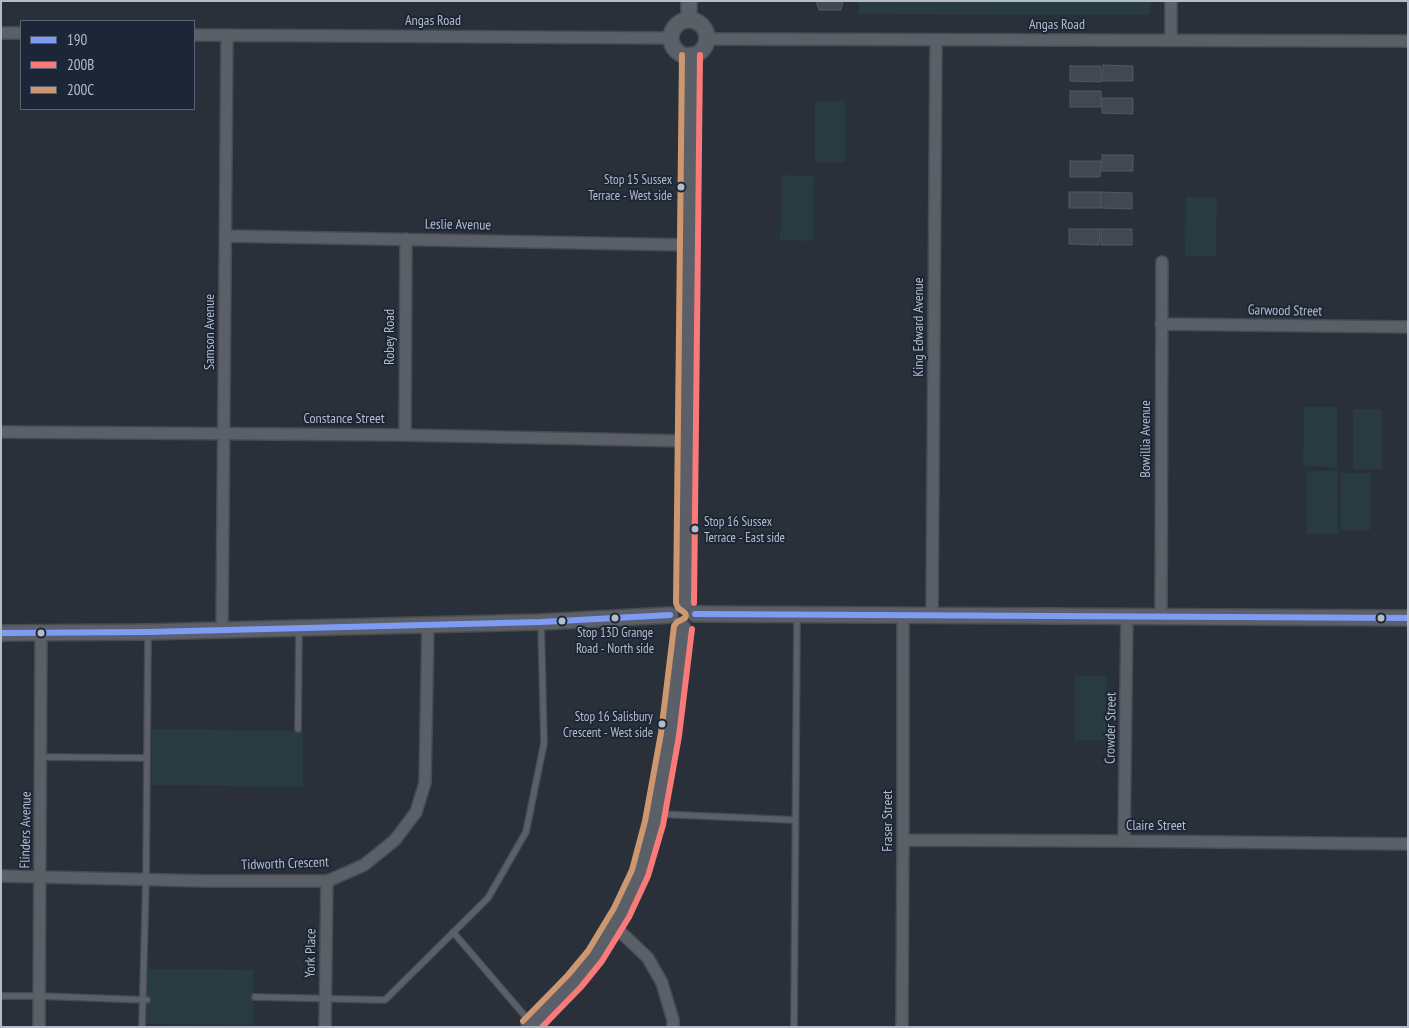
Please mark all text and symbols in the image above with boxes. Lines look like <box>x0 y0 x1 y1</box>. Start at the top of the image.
street label: Angas Road <box>405 13 461 29</box>
street label: Angas Road <box>1029 17 1085 33</box>
legend <box>20 20 195 110</box>
text: 190 <box>67 30 87 49</box>
text: 200B <box>67 55 94 74</box>
text: 200C <box>67 80 94 99</box>
place label: Stop 15 Sussex Terrace - West side <box>588 172 672 203</box>
marker: Stop 15 Sussex Terrace - West side <box>676 182 686 192</box>
street label: Leslie Avenue <box>425 216 491 234</box>
street label: King Edward Avenue <box>911 277 927 377</box>
street label: Samson Avenue <box>202 294 218 370</box>
street label: Garwood Street <box>1248 302 1322 320</box>
street label: Robey Road <box>382 309 398 365</box>
street label: Bowillia Avenue <box>1138 400 1154 478</box>
street label: Constance Street <box>303 411 385 427</box>
place label: Stop 16 Sussex Terrace - East side <box>704 514 785 545</box>
marker: Stop 16 Sussex Terrace - East side <box>690 524 700 534</box>
marker: Stop 13D Grange Road - North side <box>610 613 620 623</box>
unlabelled marker <box>1376 613 1386 623</box>
unlabelled marker <box>557 616 567 626</box>
place label: Stop 13D Grange Road - North side <box>576 625 654 656</box>
unlabelled marker <box>36 628 46 638</box>
street label: Crowder Street <box>1102 692 1120 764</box>
place label: Stop 16 Salisbury Crescent - West side <box>563 709 653 740</box>
marker: Stop 16 Salisbury Crescent - West side <box>657 719 667 729</box>
street label: Fraser Street <box>880 790 896 852</box>
street label: Flinders Avenue <box>17 791 35 869</box>
street label: Claire Street <box>1126 818 1186 834</box>
street label: Tidworth Crescent <box>241 854 329 874</box>
street label: York Place <box>302 928 320 978</box>

